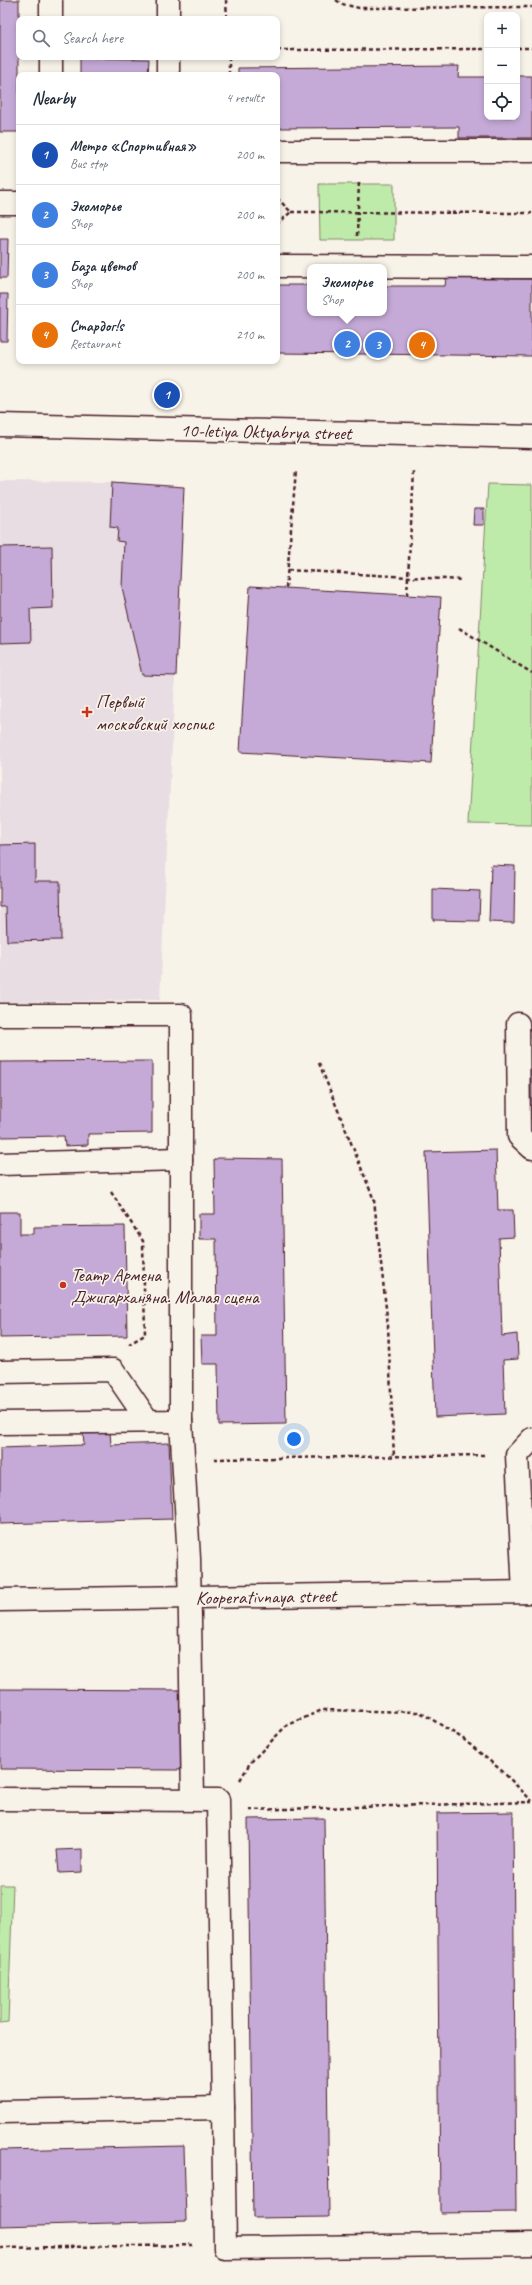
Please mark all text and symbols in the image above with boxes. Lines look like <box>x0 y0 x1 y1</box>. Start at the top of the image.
map controls <box>484 12 520 120</box>
button: + <box>484 12 520 48</box>
search box <box>16 16 280 60</box>
icon: search <box>30 27 52 49</box>
text: Search here <box>62 29 123 48</box>
button: − <box>484 48 520 84</box>
button: locate <box>484 84 520 120</box>
text: Nearby <box>32 88 75 109</box>
text: 4 results <box>226 90 264 106</box>
text: Метро «Спортивная» <box>70 137 196 156</box>
text: 1 <box>42 147 48 163</box>
text: 200 m <box>236 147 264 163</box>
text: Bus stop <box>70 156 107 172</box>
text: Экоморье <box>70 197 121 216</box>
text: 2 <box>42 207 48 223</box>
text: 200 m <box>236 207 264 223</box>
text: Shop <box>70 216 92 232</box>
text: База цветов <box>70 257 136 276</box>
popup <box>307 264 387 316</box>
text: 3 <box>42 267 48 283</box>
text: 200 m <box>236 267 264 283</box>
text: Экоморье <box>321 273 373 292</box>
text: Shop <box>70 276 92 292</box>
text: Shop <box>321 292 343 308</box>
text: Стардог!s <box>70 317 123 336</box>
text: 4 <box>42 327 48 343</box>
text: 210 m <box>236 327 264 343</box>
pin: 2 <box>334 329 360 359</box>
pin: 3 <box>365 330 391 360</box>
pin: 4 <box>409 330 435 360</box>
text: Restaurant <box>70 336 120 352</box>
pin: 1 <box>154 380 180 410</box>
street label: 10-letiya Oktyabrya street <box>180 419 353 446</box>
place label: Первый московский хоспис <box>96 690 215 736</box>
marker: Первый московский хоспис <box>81 706 93 718</box>
place label: Театр Армена Джигарханяна. Малая сцена <box>71 1263 260 1309</box>
marker: Театр Армена Джигарханяна. Малая сцена <box>58 1280 68 1290</box>
your location <box>284 1429 304 1449</box>
street label: Kooperativnaya street <box>196 1584 338 1610</box>

